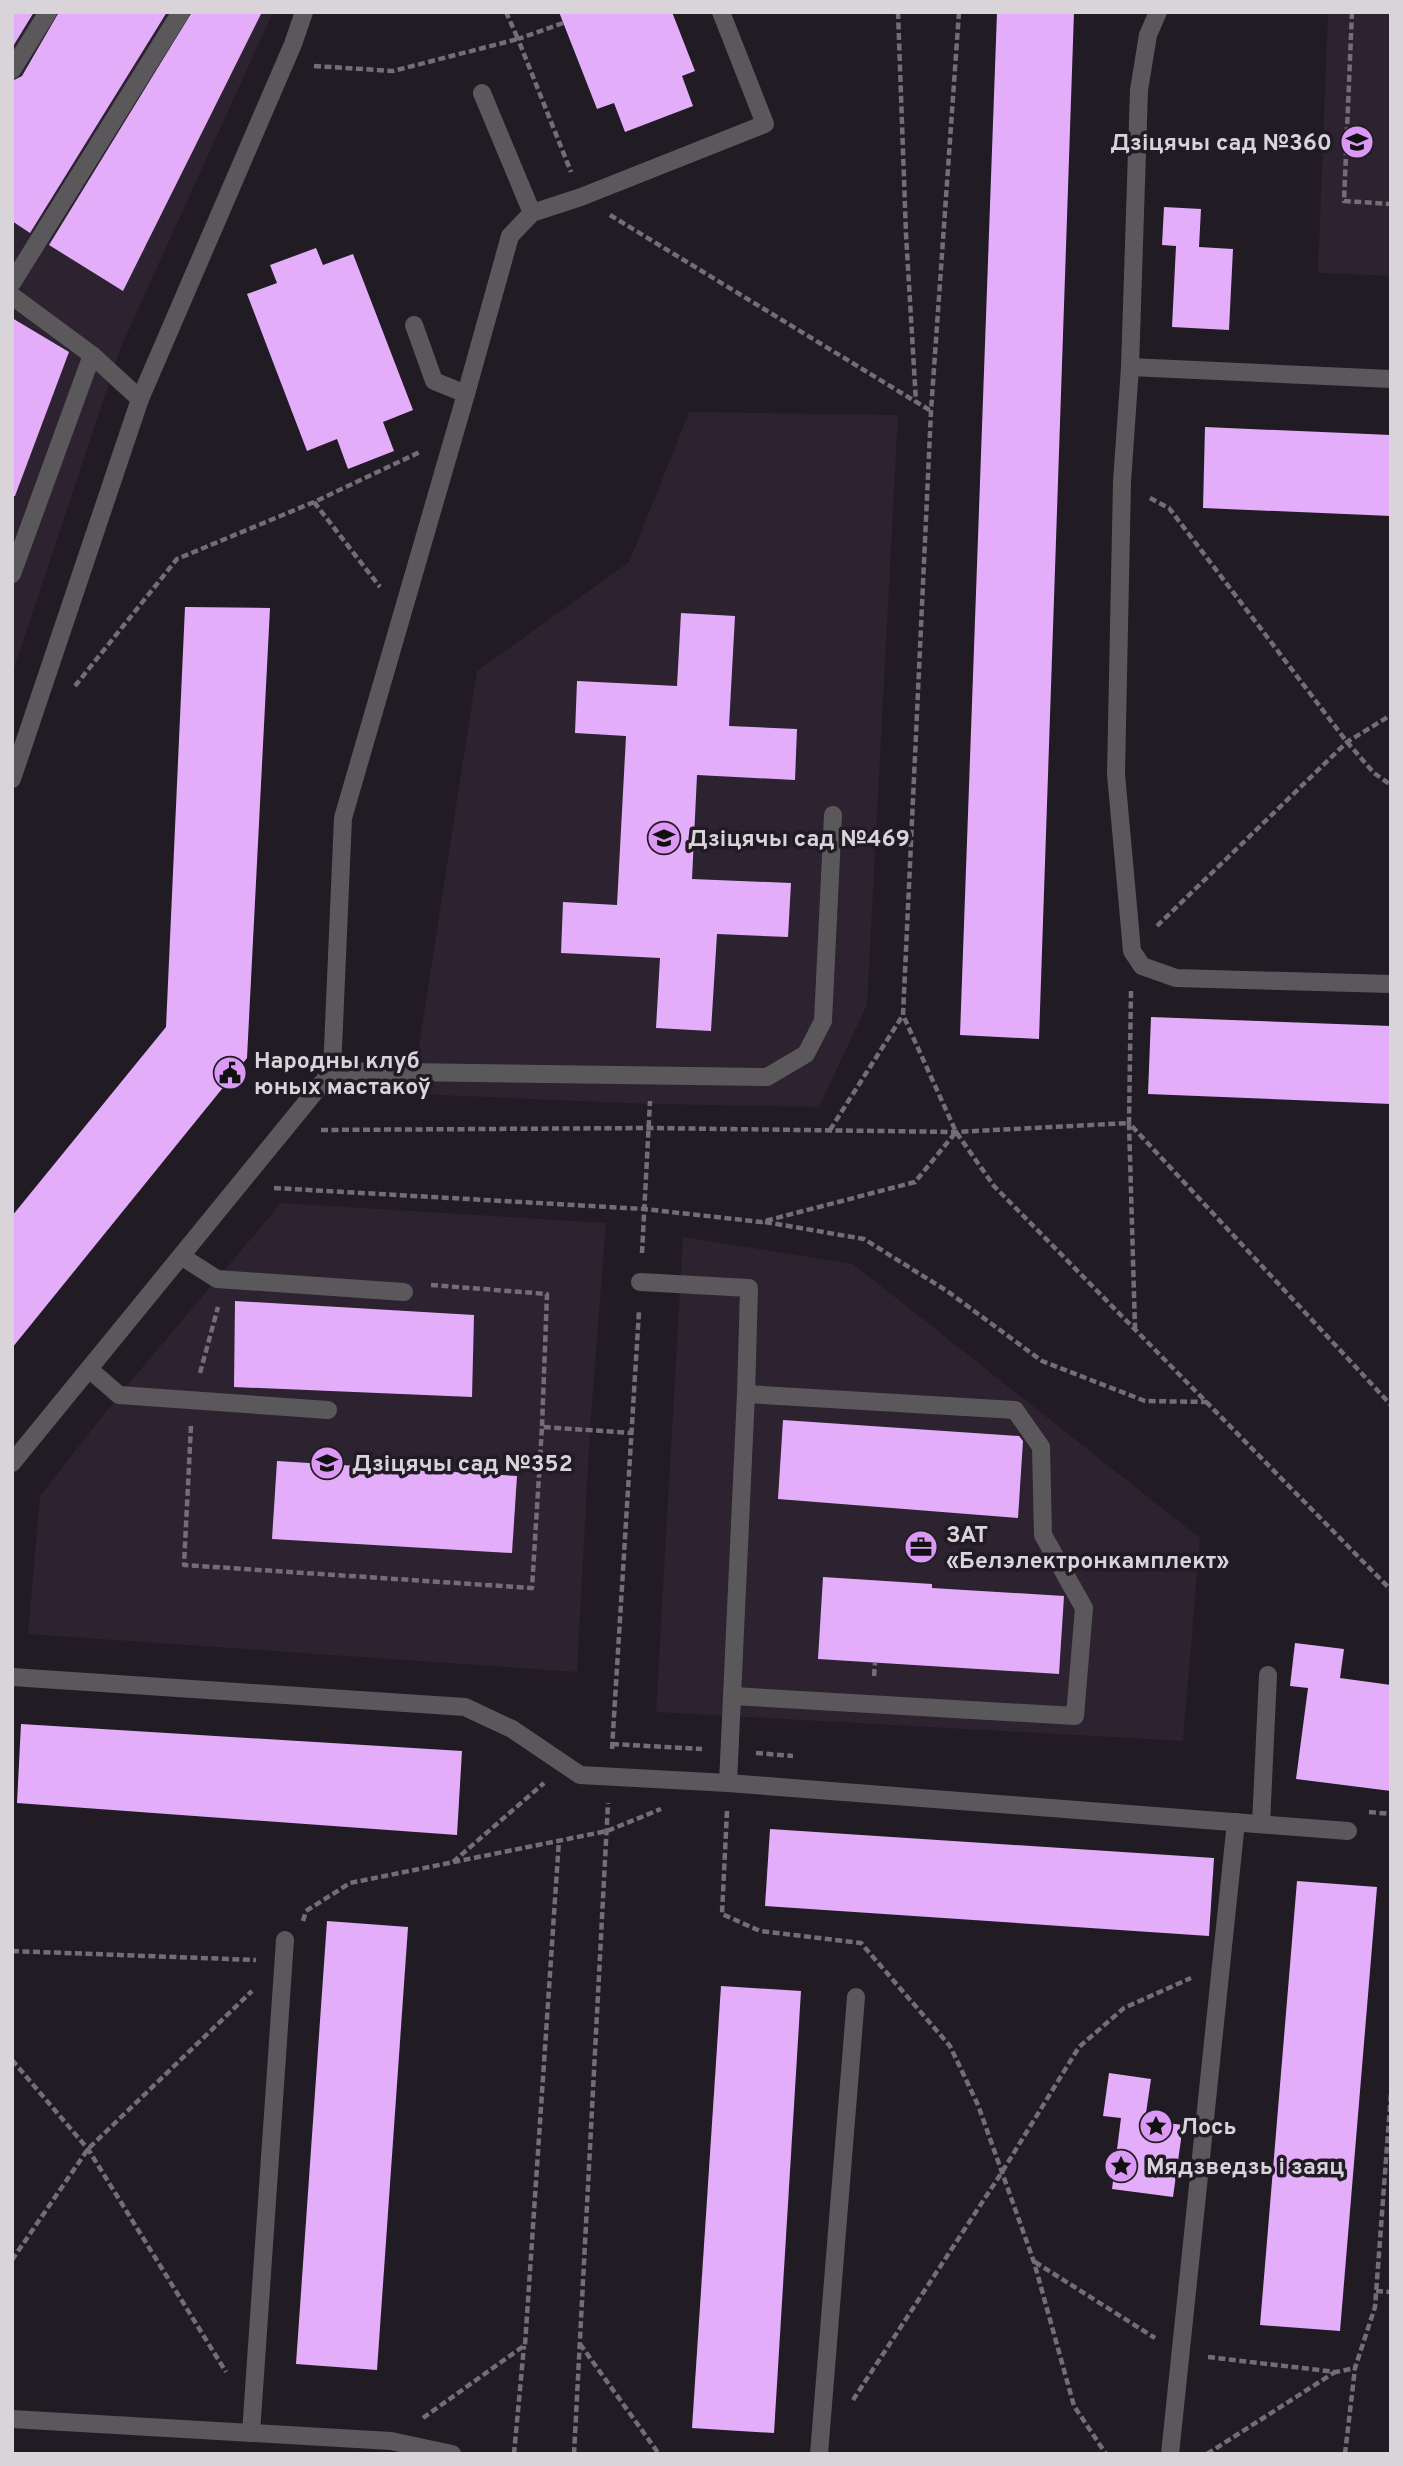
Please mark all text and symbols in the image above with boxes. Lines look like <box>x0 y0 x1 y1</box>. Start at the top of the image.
school or university icon: Дзіцячы сад №360 <box>1338 123 1376 161</box>
place label: Дзіцячы сад №360 <box>1110 130 1332 159</box>
school or university icon: Дзіцячы сад №469 <box>645 819 683 857</box>
place label: Дзіцячы сад №469 <box>688 826 910 855</box>
place label: Народны клуб юных мастакоў <box>254 1048 431 1103</box>
public building icon: Народны клуб юных мастакоў <box>211 1054 249 1092</box>
school or university icon: Дзіцячы сад №352 <box>308 1444 346 1482</box>
place label: Дзіцячы сад №352 <box>352 1451 573 1480</box>
place label: ЗАТ «Белэлектронкамплект» <box>946 1522 1229 1577</box>
office icon: ЗАТ «Белэлектронкамплект» <box>902 1528 940 1566</box>
place icon: Лось <box>1137 2107 1175 2145</box>
place label: Лось <box>1180 2114 1237 2143</box>
place icon: Мядзведзь і заяц <box>1102 2147 1140 2185</box>
place label: Мядзведзь і заяц <box>1146 2154 1344 2183</box>

